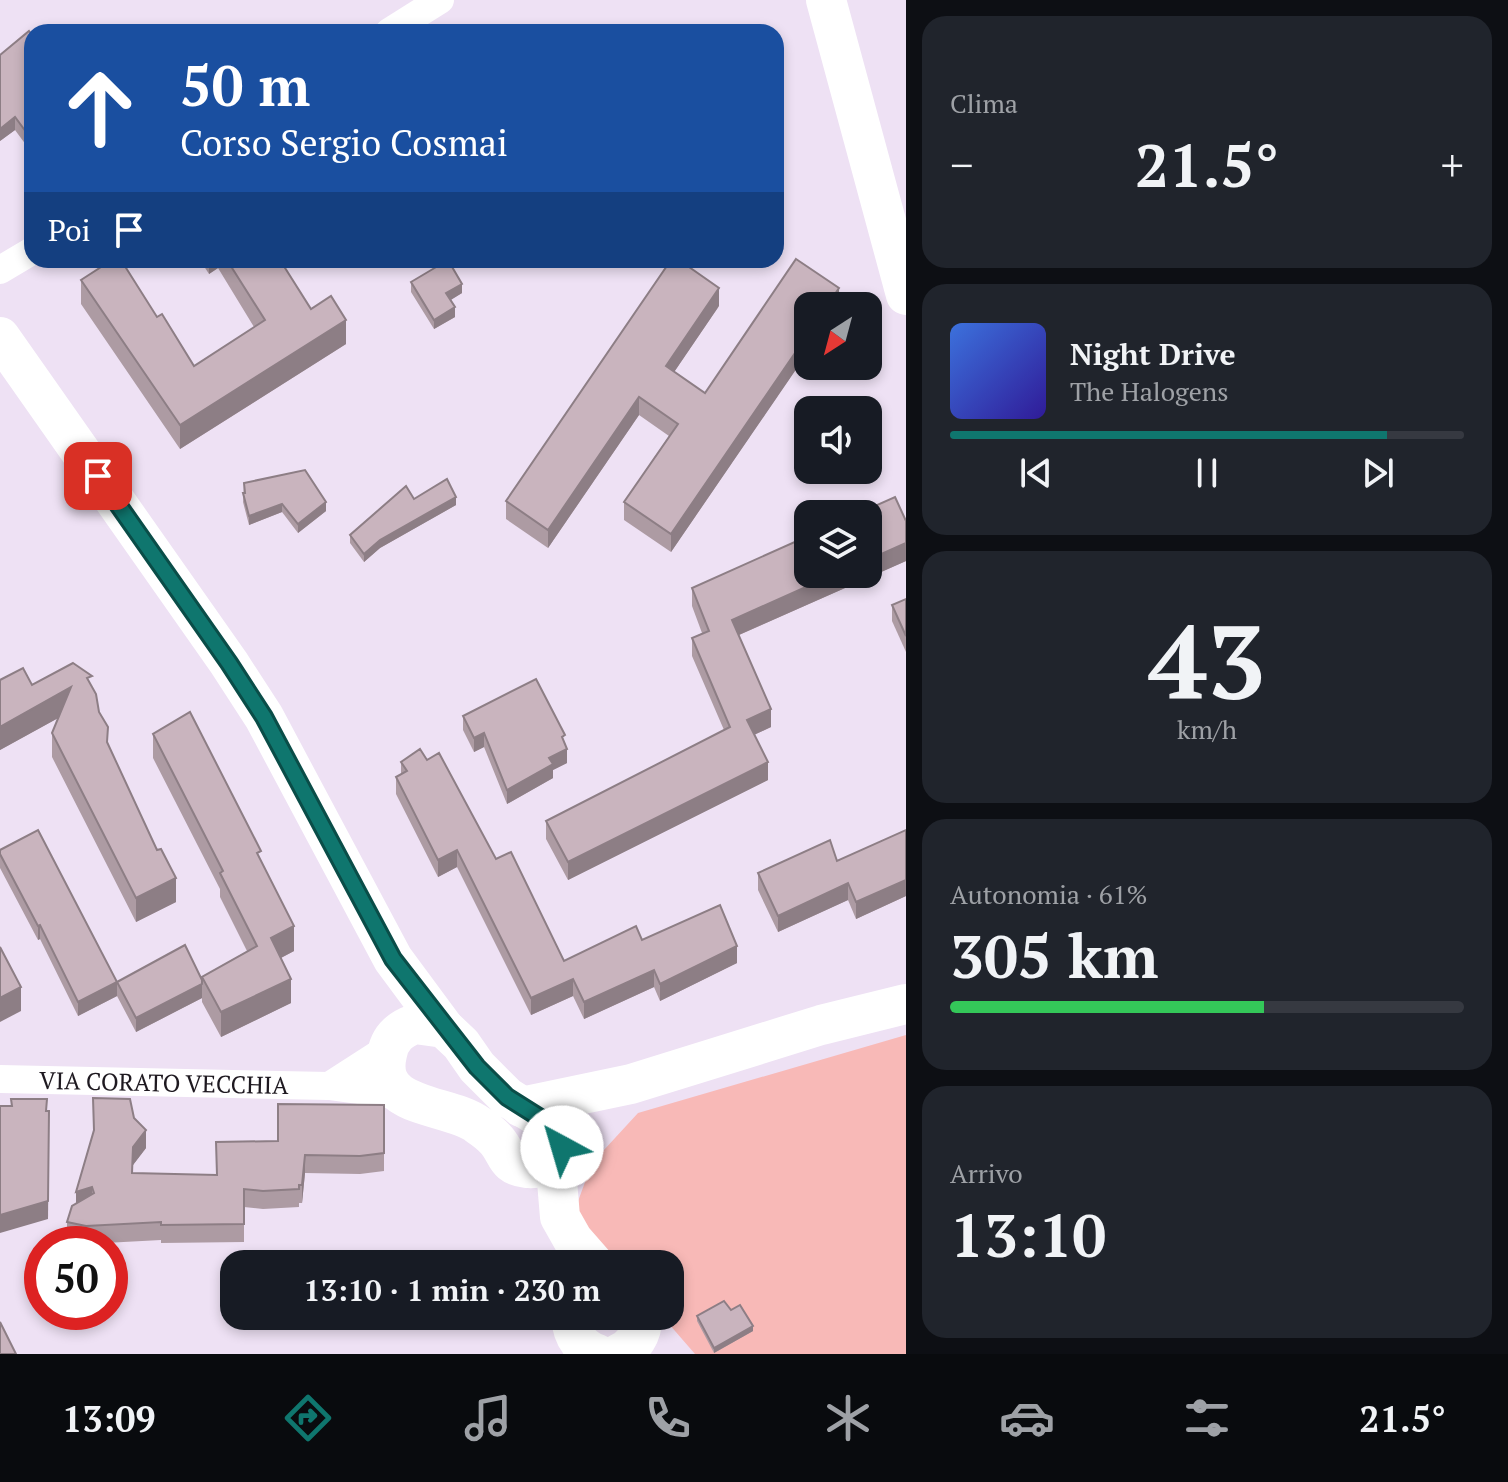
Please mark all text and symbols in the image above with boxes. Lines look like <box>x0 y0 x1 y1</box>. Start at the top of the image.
text: 50 m <box>180 48 310 122</box>
icon: ahead <box>48 56 152 160</box>
text: Clima <box>950 86 1018 120</box>
text: Corso Sergio Cosmai <box>180 119 508 166</box>
text: 21.5° <box>1135 125 1279 204</box>
text: − <box>950 135 973 194</box>
text: + <box>1441 135 1464 194</box>
icon: arrive <box>107 208 151 252</box>
text: Poi <box>48 210 91 250</box>
north arrow <box>794 292 882 380</box>
map controls <box>794 292 882 588</box>
text: Night Drive <box>1070 334 1236 374</box>
text: The Halogens <box>1070 374 1228 408</box>
button: sound <box>794 396 882 484</box>
pin <box>64 442 132 510</box>
icon: previous <box>1014 451 1058 495</box>
icon: pause <box>1185 451 1229 495</box>
icon: next <box>1356 451 1400 495</box>
icon: arrive <box>76 454 120 498</box>
button: layers <box>794 500 882 588</box>
text: 43 <box>1148 591 1266 729</box>
text: km/h <box>1177 712 1237 746</box>
text: Autonomia · 61% <box>950 877 1148 911</box>
text: 305 km <box>950 916 1158 995</box>
street label: VIA CORATO VECCHIA <box>39 1064 290 1101</box>
position arrow <box>520 1105 604 1189</box>
text: Arrivo <box>950 1156 1023 1190</box>
text: 13:10 <box>950 1195 1106 1274</box>
speed limit sign: 50 <box>24 1226 128 1330</box>
text: 13:10 · 1 min · 230 m <box>304 1270 600 1310</box>
icon: directions <box>280 1390 336 1446</box>
icon: music <box>460 1390 516 1446</box>
icon: phone <box>640 1390 696 1446</box>
icon: climate <box>820 1390 876 1446</box>
icon: car <box>999 1390 1055 1446</box>
icon: filters <box>1179 1390 1235 1446</box>
text: 13:09 <box>62 1395 156 1442</box>
text: 21.5° <box>1359 1395 1446 1442</box>

